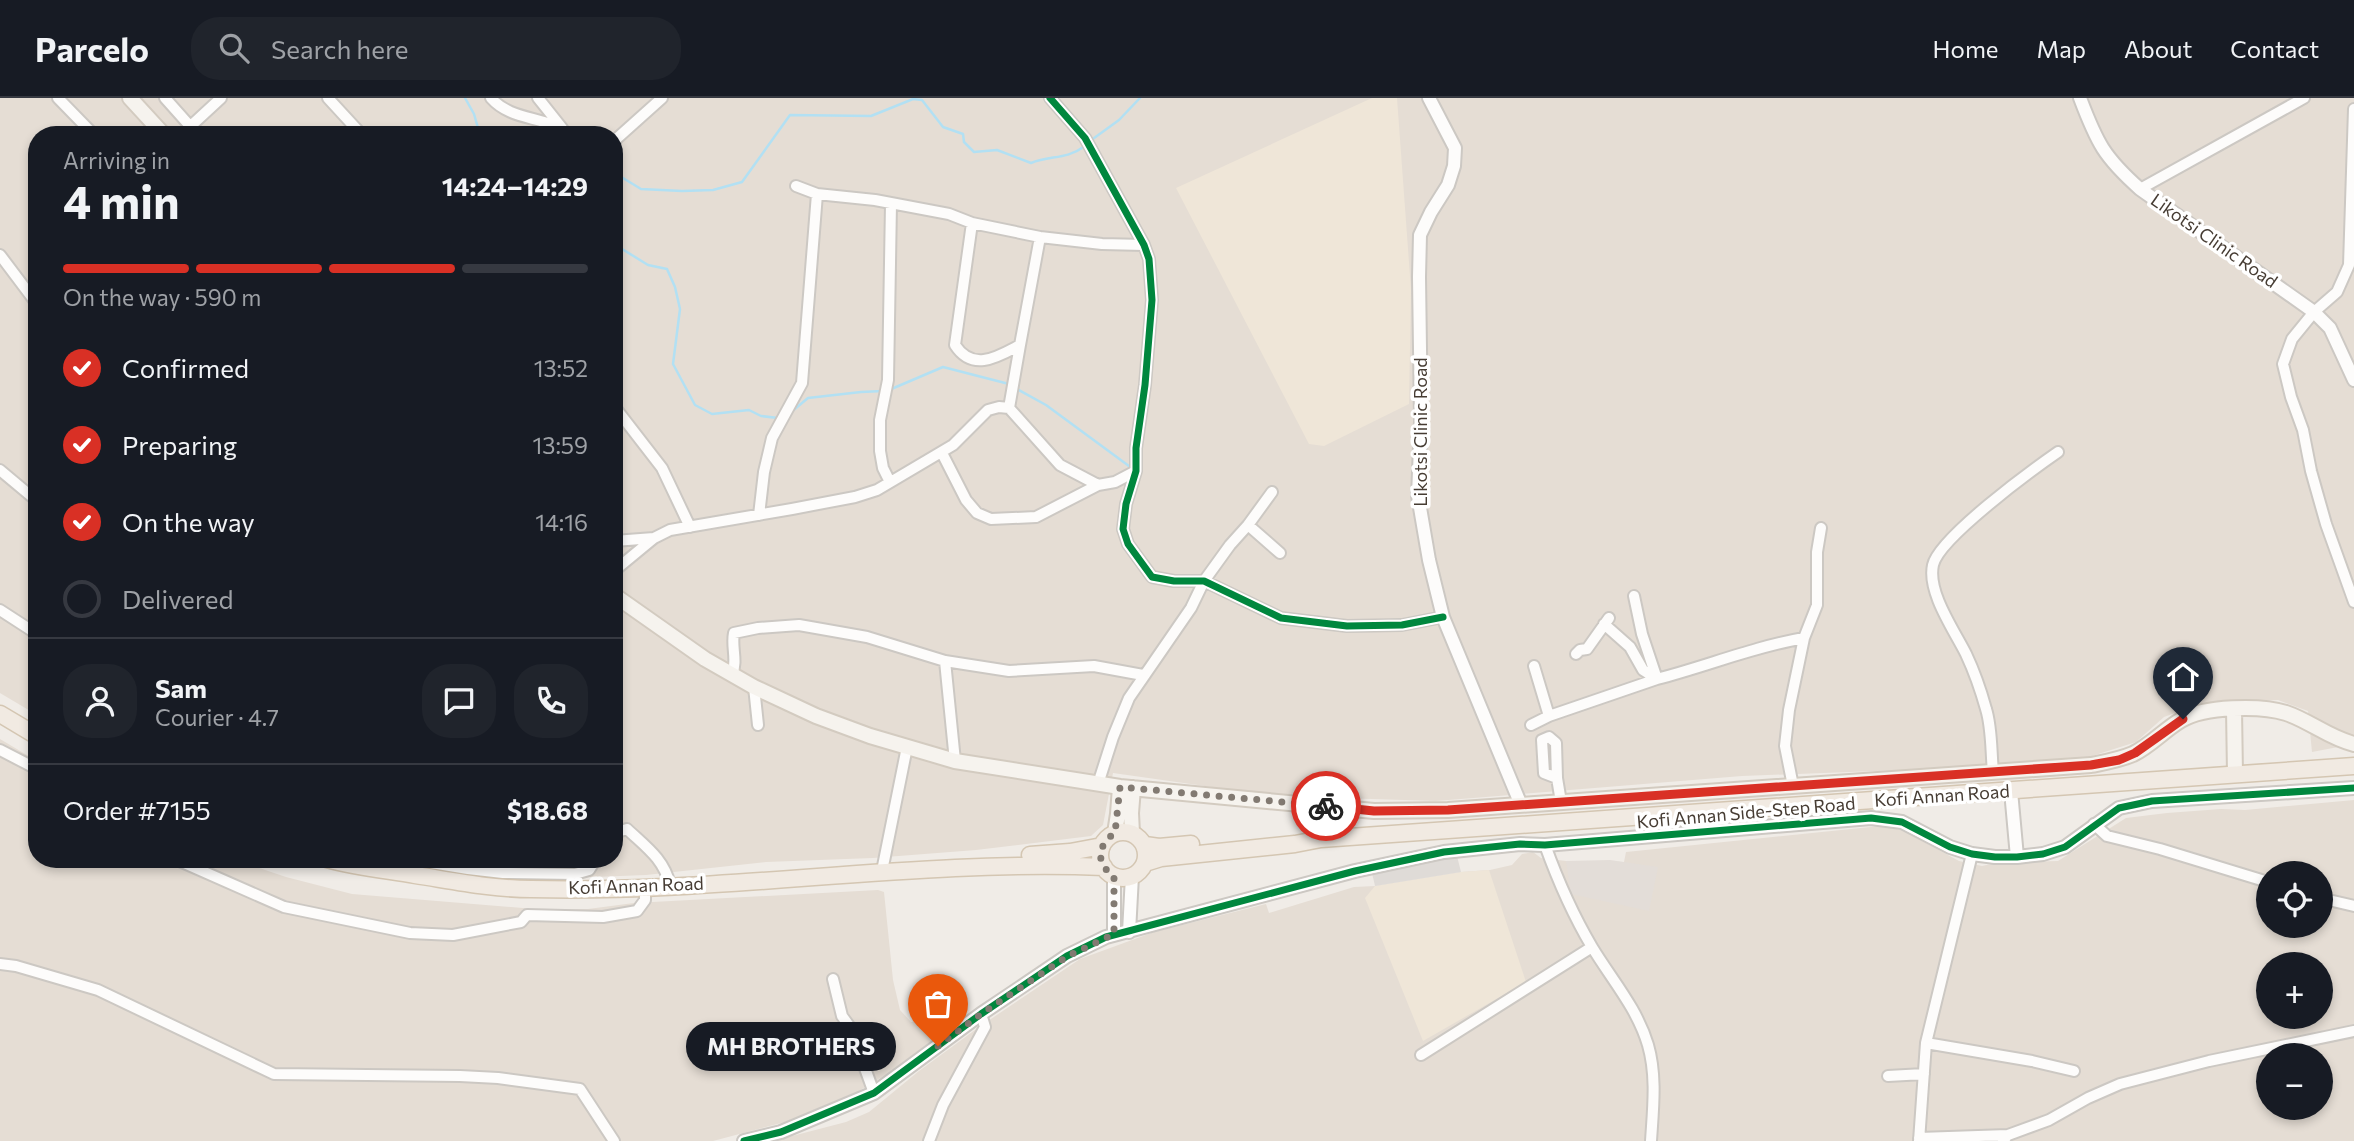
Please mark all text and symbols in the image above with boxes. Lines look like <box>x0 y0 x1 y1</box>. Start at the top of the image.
search box <box>191 17 681 80</box>
text: Parcelo <box>35 28 149 69</box>
icon: search <box>215 29 253 67</box>
text: Search here <box>271 33 409 64</box>
text: Home <box>1933 34 1999 63</box>
text: Map <box>2037 34 2086 63</box>
text: About <box>2124 34 2192 63</box>
text: Contact <box>2230 34 2319 63</box>
text: Arriving in <box>63 146 170 174</box>
text: 14:24–14:29 <box>442 170 588 201</box>
text: 4 min <box>63 172 180 228</box>
street label: Likotsi Clinic Road <box>2147 188 2282 292</box>
text: On the way · 590 m <box>63 283 261 311</box>
icon: check <box>63 349 101 387</box>
text: Confirmed <box>122 352 249 383</box>
text: 13:52 <box>534 354 588 382</box>
street label: Likotsi Clinic Road <box>1409 357 1431 507</box>
icon: check <box>63 426 101 464</box>
text: Preparing <box>122 429 237 460</box>
text: 13:59 <box>532 431 588 459</box>
icon: check <box>63 503 101 541</box>
text: On the way <box>122 506 255 537</box>
text: 14:16 <box>535 508 588 536</box>
text: Delivered <box>122 583 233 614</box>
pin <box>2153 647 2213 719</box>
icon: home <box>2164 658 2202 696</box>
button: person <box>63 664 137 738</box>
button: chat <box>422 664 496 738</box>
button: phone <box>514 664 588 738</box>
text: Sam <box>155 672 207 703</box>
text: Courier · 4.7 <box>155 703 279 731</box>
courier <box>1291 771 1361 841</box>
street label: Kofi Annan Road <box>1874 779 2010 811</box>
icon: bike <box>1307 787 1345 825</box>
street label: Kofi Annan Side-Step Road <box>1636 791 1856 833</box>
text: Order #7155 <box>63 794 211 825</box>
text: $18.68 <box>507 794 588 825</box>
map controls <box>2256 861 2333 1120</box>
button: locate <box>2256 861 2333 938</box>
street label: Kofi Annan Road <box>568 872 704 898</box>
button: + <box>2256 952 2333 1029</box>
pin <box>908 974 968 1046</box>
icon: bag <box>919 985 957 1023</box>
callout: MH BROTHERS <box>686 1021 896 1070</box>
text: MH BROTHERS <box>707 1032 875 1060</box>
button: − <box>2256 1043 2333 1120</box>

